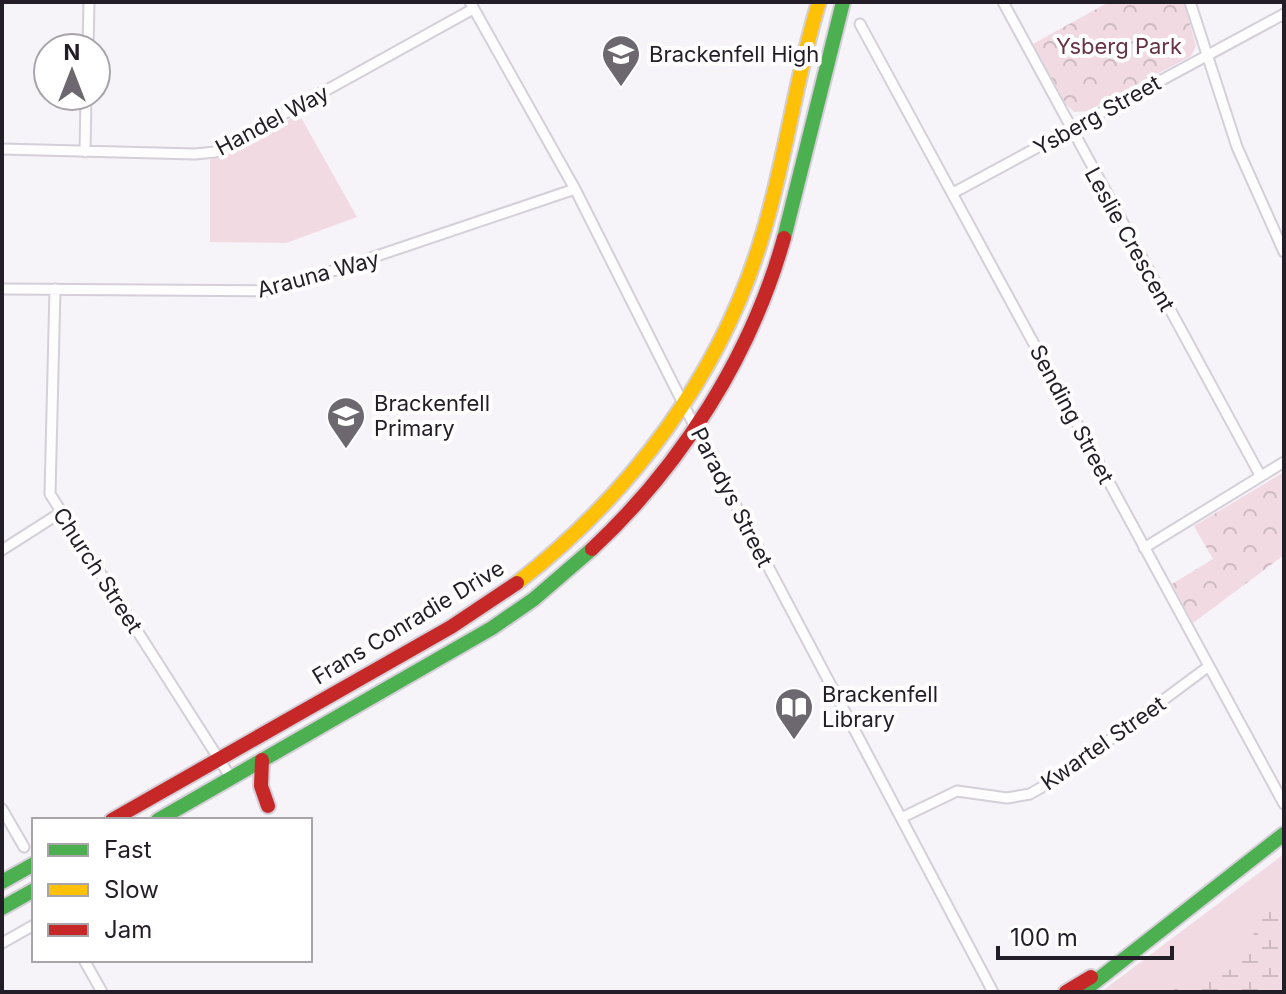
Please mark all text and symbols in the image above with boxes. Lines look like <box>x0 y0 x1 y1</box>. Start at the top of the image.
north arrow <box>32 32 112 112</box>
school or university icon: Brackenfell High <box>600 33 642 88</box>
park label: Ysberg Park <box>1056 33 1182 59</box>
text: N <box>64 39 80 65</box>
place label: Brackenfell High <box>649 41 819 67</box>
street label: Ysberg Street <box>1029 69 1165 161</box>
street label: Handel Way <box>211 79 333 161</box>
street label: Leslie Crescent <box>1080 162 1180 316</box>
street label: Arauna Way <box>254 245 382 303</box>
street label: Sending Street <box>1024 340 1120 488</box>
place label: Brackenfell Primary <box>374 390 490 441</box>
school or university icon: Brackenfell Primary <box>325 395 367 450</box>
street label: Paradys Street <box>686 423 778 571</box>
street label: Church Street <box>48 503 148 637</box>
street label: Frans Conradie Drive <box>307 554 509 690</box>
place label: Brackenfell Library <box>822 681 938 732</box>
library icon: Brackenfell Library <box>773 686 815 741</box>
street label: Kwartel Street <box>1036 691 1170 795</box>
legend <box>32 818 312 962</box>
text: Fast <box>104 835 152 864</box>
text: Slow <box>104 875 159 904</box>
scale bar <box>998 910 1172 960</box>
text: Jam <box>104 915 152 944</box>
text: 100 m <box>1010 923 1078 952</box>

